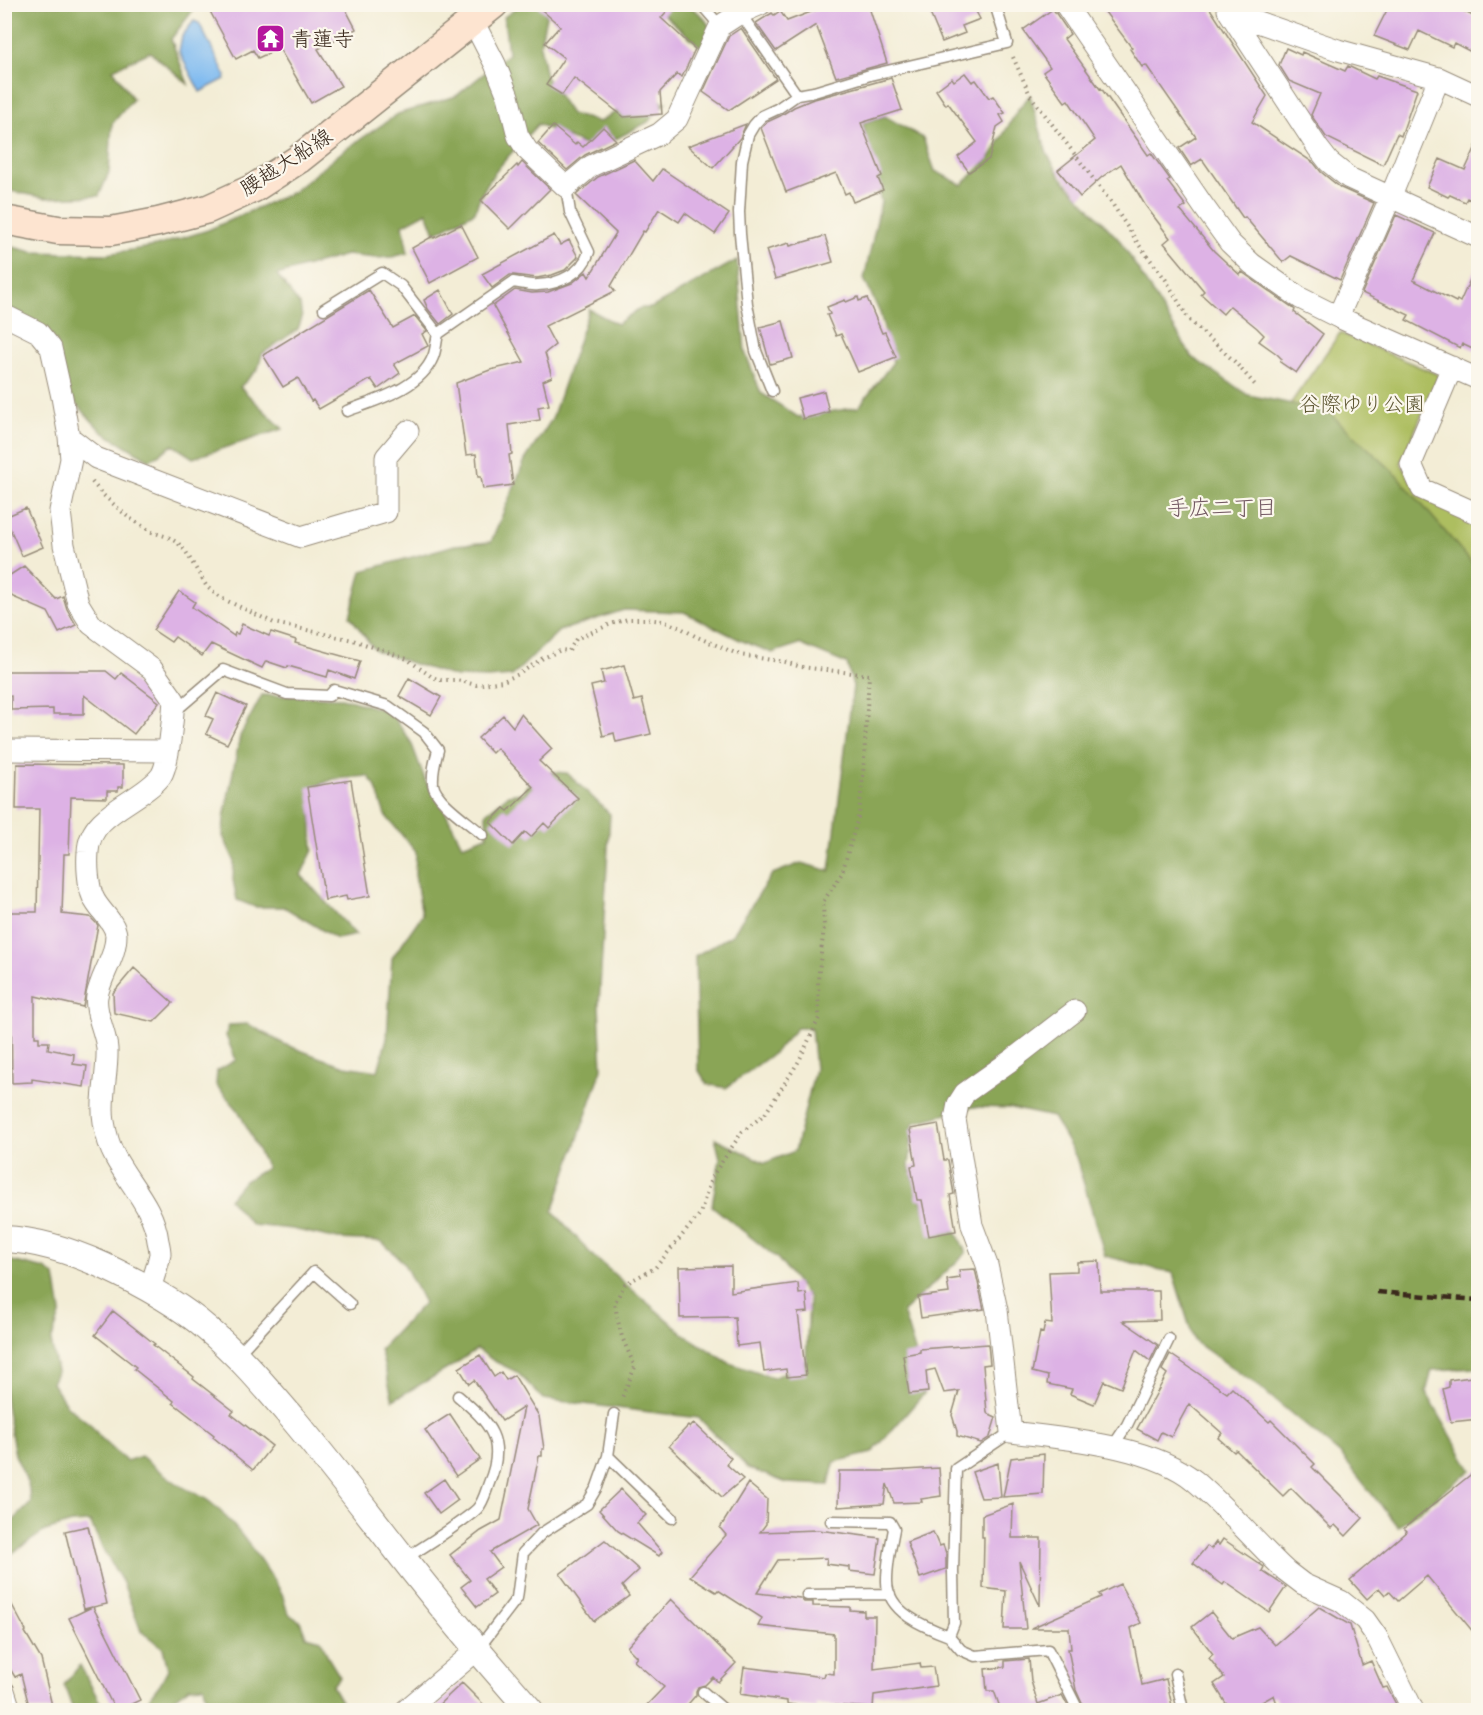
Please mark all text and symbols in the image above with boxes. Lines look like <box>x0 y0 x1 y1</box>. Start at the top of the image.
temple icon: 青蓮寺 <box>254 23 286 55</box>
place label: 青蓮寺 <box>291 26 354 56</box>
street label: 腰越大船線 <box>235 123 339 205</box>
park label: 谷際ゆり公園 <box>1299 391 1425 421</box>
district label: 手広二丁目 <box>1167 494 1277 526</box>

